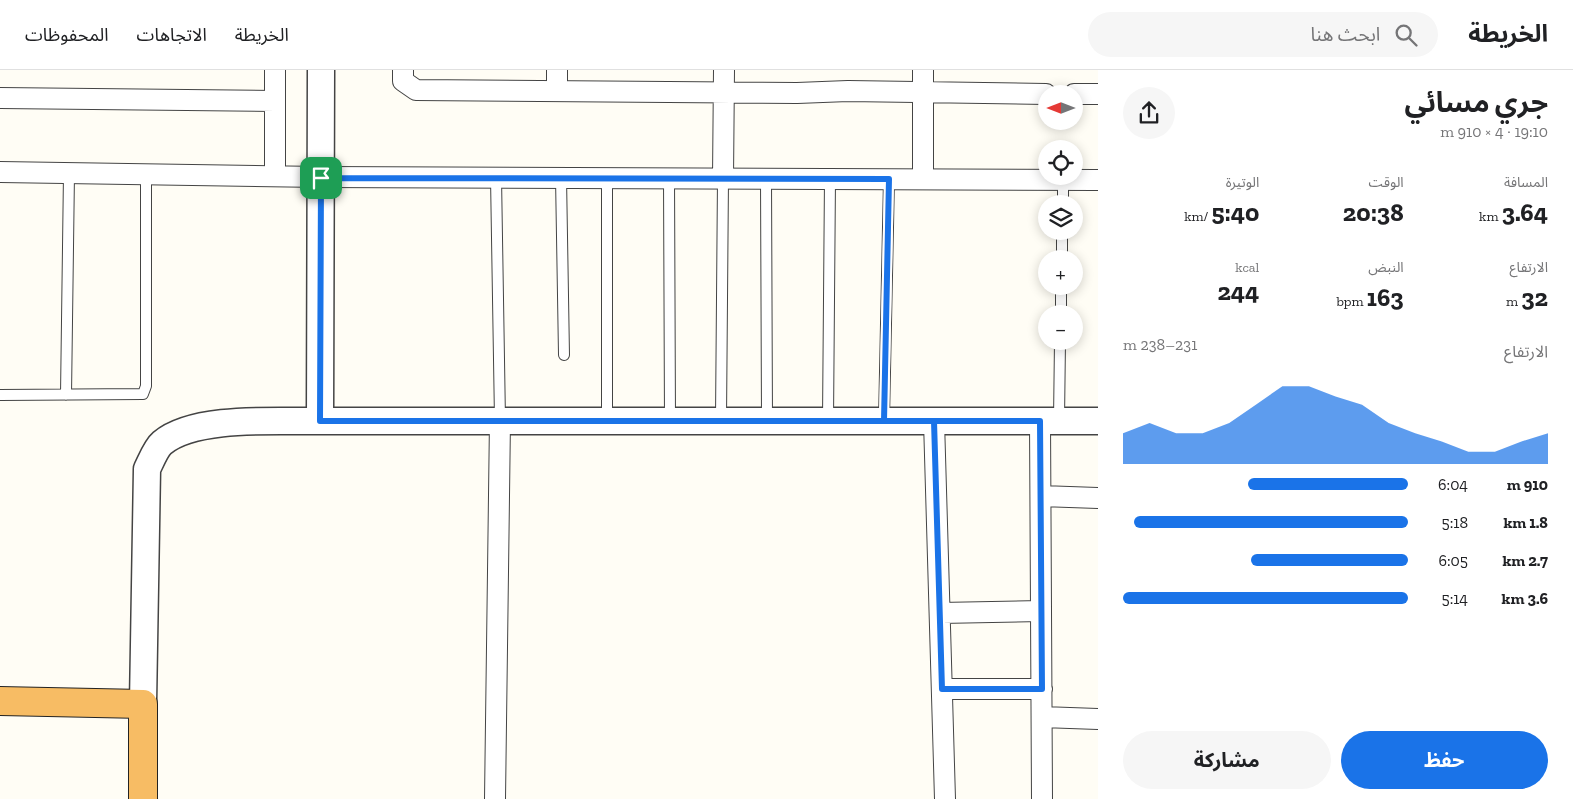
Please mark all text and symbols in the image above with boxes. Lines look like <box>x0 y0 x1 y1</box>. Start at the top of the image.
search box <box>1088 12 1438 57</box>
text: الخريطة <box>1468 19 1548 48</box>
icon: search <box>1392 21 1420 49</box>
text: ابحث هنا <box>1311 23 1380 46</box>
text: المحفوظات <box>25 24 109 46</box>
text: الاتجاهات <box>137 24 207 46</box>
text: الخريطة <box>235 24 289 46</box>
north arrow <box>1038 85 1082 130</box>
map controls <box>1038 85 1083 350</box>
text: جري مسائي <box>1405 86 1548 119</box>
button: share <box>1123 87 1175 139</box>
text: 19:10 · 4 × 910 m <box>1440 122 1548 141</box>
button: locate <box>1038 140 1083 185</box>
pin <box>300 157 342 199</box>
icon: arrive <box>307 164 335 192</box>
text: الوتيرة <box>1226 174 1259 191</box>
text: الوقت <box>1369 174 1404 191</box>
text: المسافة <box>1504 174 1548 191</box>
button: layers <box>1038 195 1083 240</box>
text: 5:40 <box>1211 197 1259 227</box>
text: 20:38 <box>1343 197 1404 227</box>
text: 3.64 <box>1502 197 1548 227</box>
text: /km <box>1184 208 1211 225</box>
text: km <box>1479 208 1502 225</box>
button: + <box>1038 250 1083 295</box>
text: kcal <box>1235 259 1259 276</box>
text: النبض <box>1368 259 1404 276</box>
text: الارتفاع <box>1510 259 1548 276</box>
text: 244 <box>1217 276 1259 306</box>
text: 163 <box>1367 282 1404 312</box>
text: 32 <box>1521 282 1548 312</box>
text: bpm <box>1336 293 1367 310</box>
text: m <box>1506 293 1521 310</box>
button: − <box>1038 305 1083 350</box>
text: 231–238 m <box>1123 335 1197 354</box>
text: الارتفاع <box>1504 342 1548 361</box>
text: 6:04 <box>1438 475 1468 494</box>
text: 910 m <box>1507 475 1548 494</box>
text: 5:18 <box>1441 513 1468 532</box>
text: 1.8 km <box>1503 513 1548 532</box>
text: 6:05 <box>1439 551 1468 570</box>
text: 2.7 km <box>1502 551 1548 570</box>
text: 5:14 <box>1441 589 1468 608</box>
text: 3.6 km <box>1502 589 1548 608</box>
button: مشاركة <box>1123 731 1331 789</box>
button: حفظ <box>1341 731 1548 789</box>

